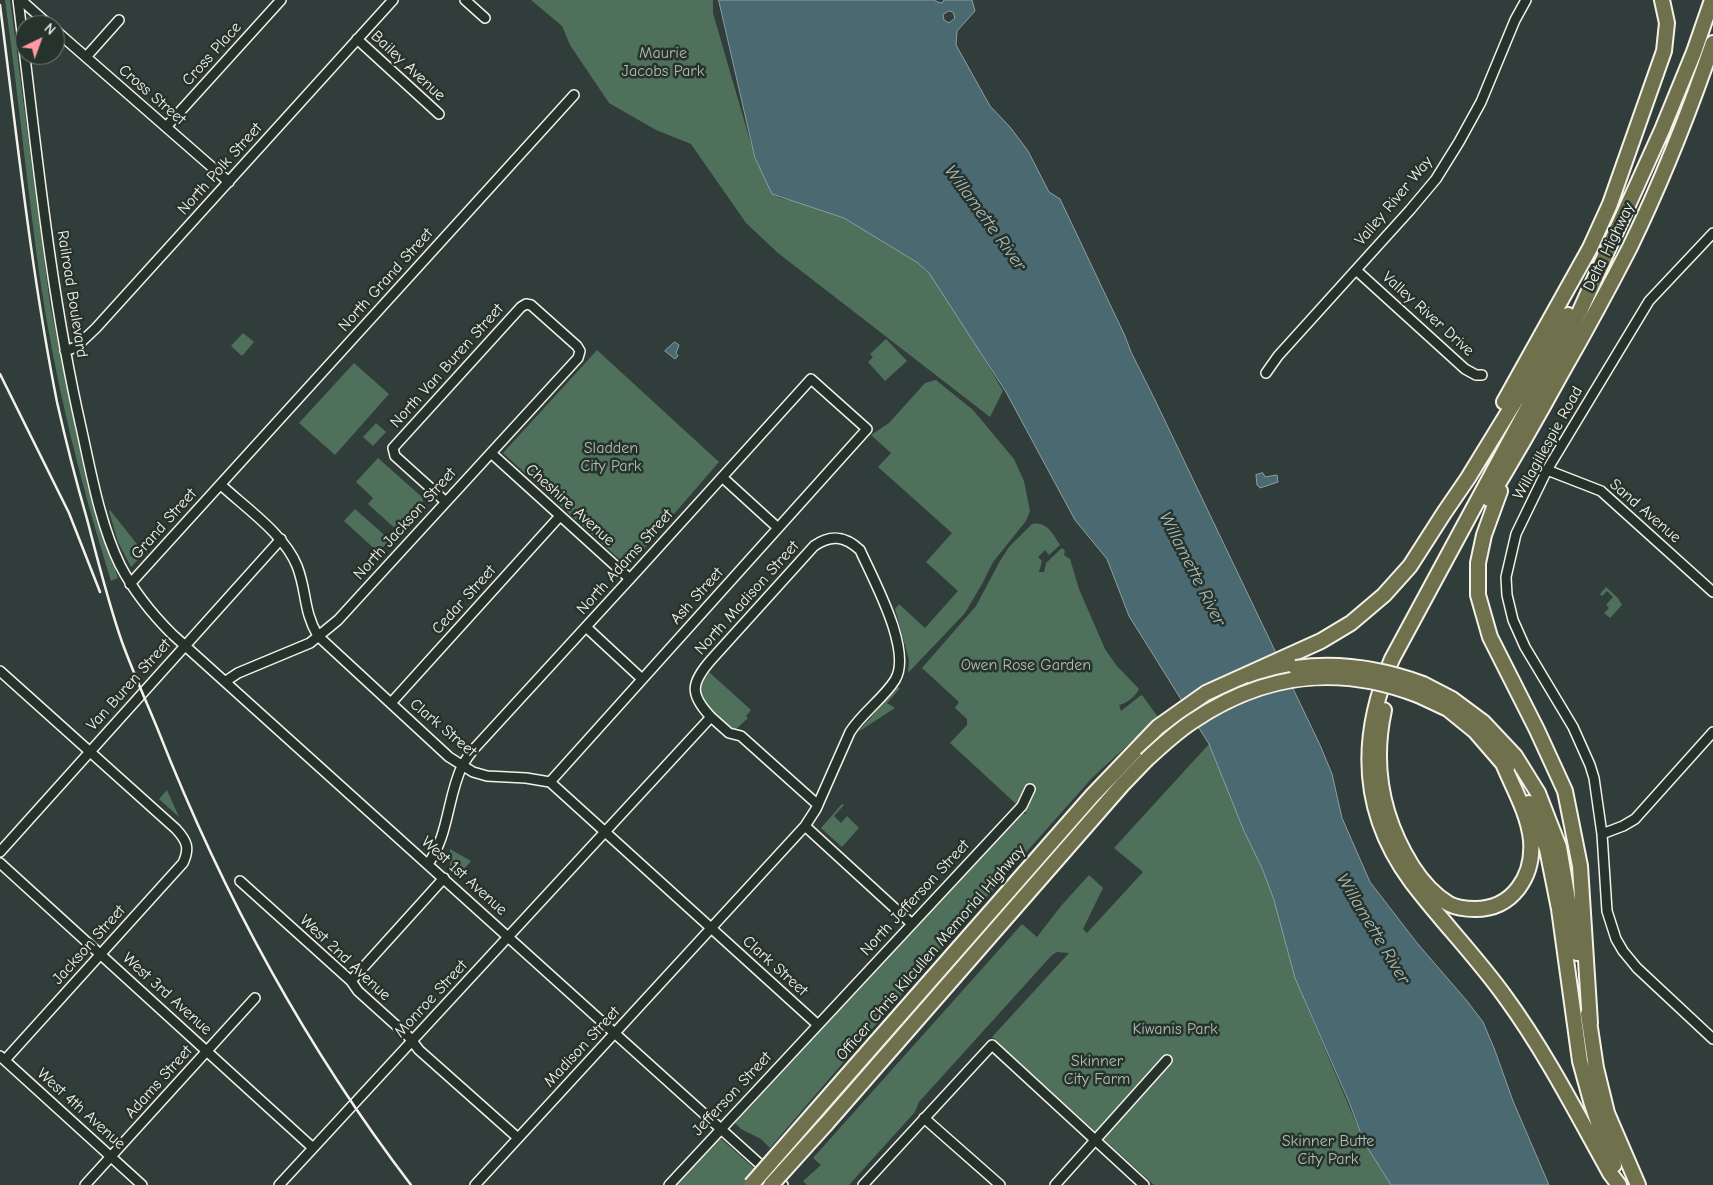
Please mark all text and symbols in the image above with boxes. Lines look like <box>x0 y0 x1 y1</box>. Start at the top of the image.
north arrow <box>15 15 65 65</box>
street label: Cross Place <box>178 18 246 90</box>
text: N <box>41 20 59 39</box>
street label: Bailey Avenue <box>367 27 449 105</box>
park label: Maurie Jacobs Park <box>622 43 704 81</box>
street label: Cross Street <box>114 61 190 129</box>
street label: North Polk Street <box>174 119 266 219</box>
street label: Valley River Way <box>1351 152 1437 250</box>
water label: Willamette River <box>939 161 1031 275</box>
street label: Delta Highway <box>1579 200 1639 294</box>
street label: North Grand Street <box>335 224 437 336</box>
street label: Railroad Boulevard <box>52 229 92 359</box>
street label: Valley River Drive <box>1378 268 1478 360</box>
street label: North Van Buren Street <box>386 300 508 432</box>
street label: Willagillespie Road <box>1509 383 1587 503</box>
park label: Sladden City Park <box>580 438 642 476</box>
street label: Cheshire Avenue <box>521 460 619 550</box>
street label: North Jackson Street <box>350 464 460 584</box>
street label: Sand Avenue <box>1605 475 1685 547</box>
street label: Grand Street <box>127 485 201 563</box>
street label: North Adams Street <box>573 505 677 619</box>
water label: Willamette River <box>1154 508 1230 630</box>
street label: North Madison Street <box>691 537 803 659</box>
street label: Cedar Street <box>428 561 500 639</box>
street label: Ash Street <box>666 564 728 628</box>
street label: Van Buren Street <box>83 635 175 735</box>
park label: Owen Rose Garden <box>961 655 1091 675</box>
street label: Clark Street <box>406 695 480 761</box>
street label: West 1st Avenue <box>417 832 511 920</box>
street label: North Jefferson Street <box>856 836 974 960</box>
street label: Officer Chris Kilcullen Memorial Highway <box>832 841 1030 1065</box>
water label: Willamette River <box>1331 870 1415 988</box>
street label: Jackson Street <box>48 901 130 989</box>
street label: West 2nd Avenue <box>296 911 394 1005</box>
street label: Clark Street <box>738 932 812 1000</box>
street label: West 3rd Avenue <box>118 949 216 1039</box>
street label: Monroe Street <box>390 956 472 1042</box>
street label: Madison Street <box>540 1003 624 1091</box>
park label: Kiwanis Park <box>1132 1019 1218 1039</box>
street label: Adams Street <box>121 1042 197 1122</box>
street label: Jefferson Street <box>688 1048 776 1140</box>
park label: Skinner City Farm <box>1064 1051 1130 1089</box>
street label: West 4th Avenue <box>33 1064 129 1154</box>
park label: Skinner Butte City Park <box>1282 1131 1374 1169</box>

